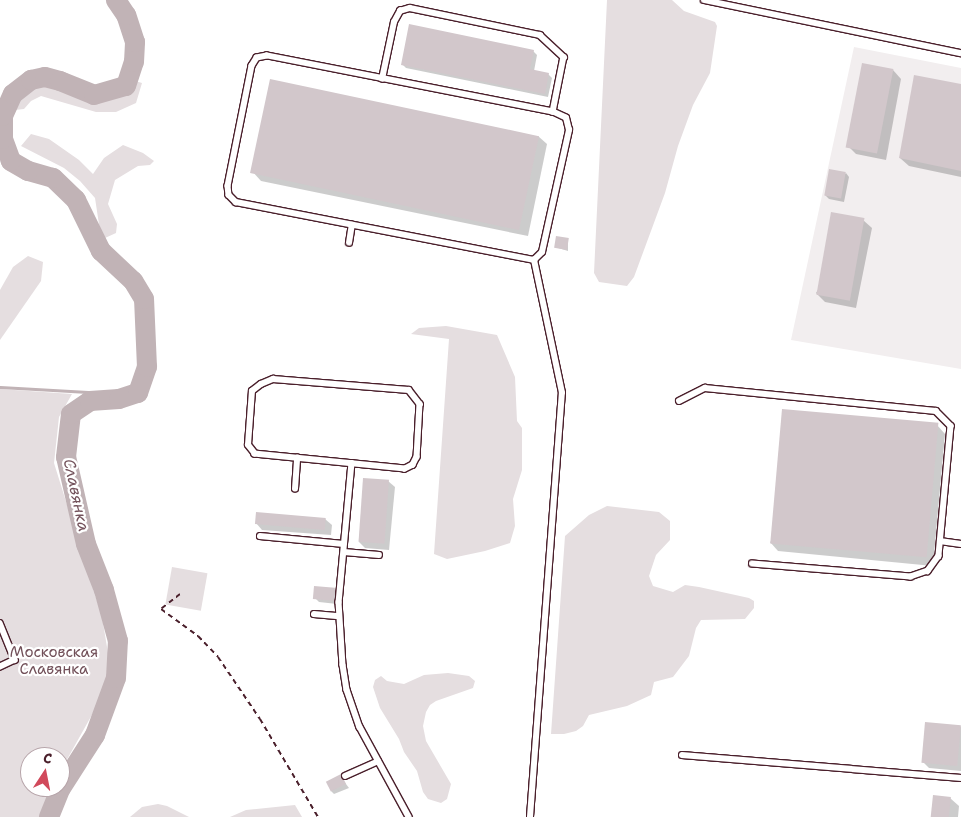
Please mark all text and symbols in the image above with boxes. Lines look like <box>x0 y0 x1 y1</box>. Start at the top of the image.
water label: Славянка <box>59 457 93 533</box>
park label: Московская Славянка <box>10 643 98 678</box>
north arrow <box>20 747 70 797</box>
text: С <box>42 749 54 768</box>

